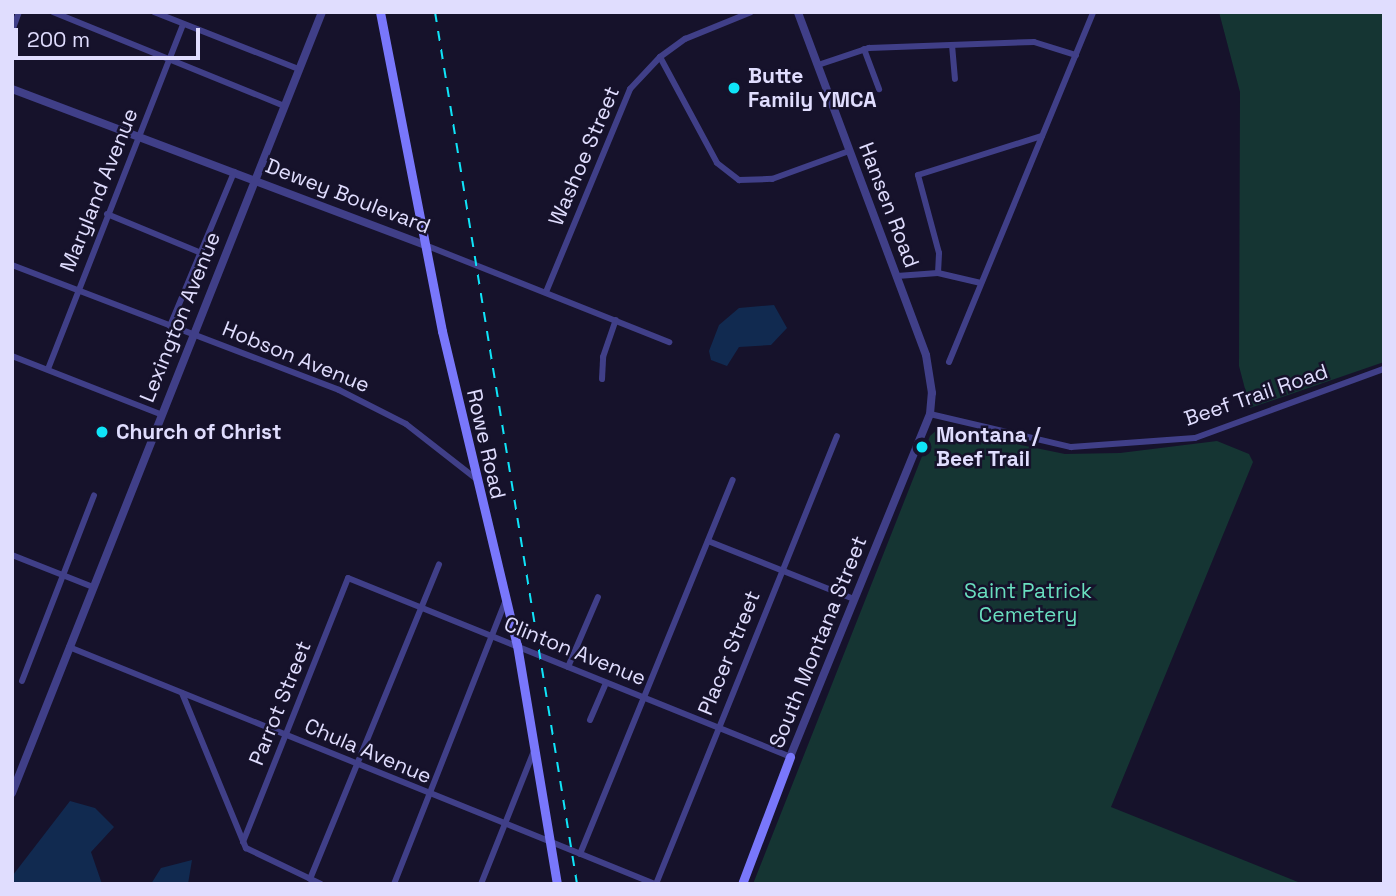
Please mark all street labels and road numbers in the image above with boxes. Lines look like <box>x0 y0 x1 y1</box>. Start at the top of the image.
street label: Washoe Street <box>543 82 625 230</box>
street label: Maryland Avenue <box>55 105 143 275</box>
street label: Hansen Road <box>854 139 924 271</box>
street label: Dewey Boulevard <box>262 153 434 239</box>
street label: Lexington Avenue <box>134 228 226 406</box>
street label: Hobson Avenue <box>219 316 373 398</box>
street label: Beef Trail Road <box>1181 359 1331 431</box>
street label: Rowe Road <box>461 387 511 501</box>
street label: South Montana Street <box>764 532 872 752</box>
street label: Placer Street <box>693 587 765 719</box>
street label: Clinton Avenue <box>500 611 650 691</box>
street label: Parrot Street <box>244 637 316 769</box>
street label: Chula Avenue <box>301 713 435 789</box>

